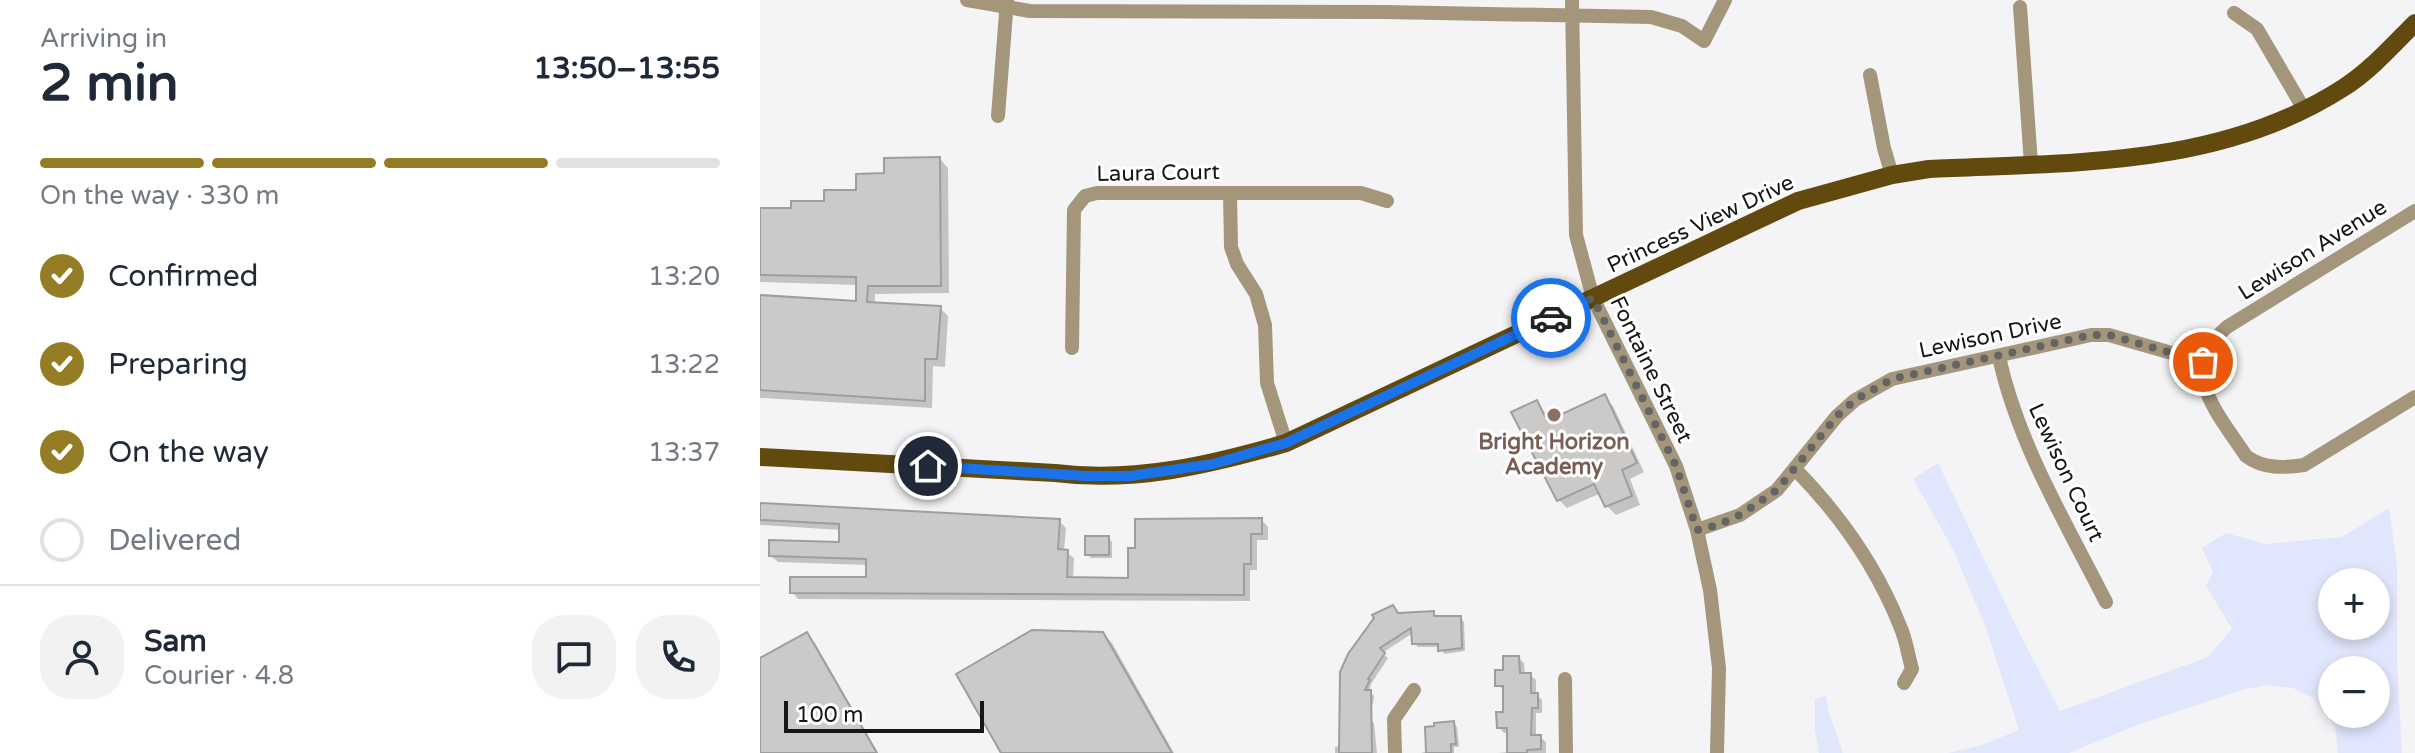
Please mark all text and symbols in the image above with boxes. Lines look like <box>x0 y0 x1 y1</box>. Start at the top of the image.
text: Arriving in <box>40 23 167 54</box>
text: 13:50–13:55 <box>533 50 720 87</box>
text: 2 min <box>40 52 179 115</box>
street label: Laura Court <box>1096 159 1220 187</box>
street label: Princess View Drive <box>1603 169 1798 279</box>
text: On the way · 330 m <box>40 180 279 211</box>
street label: Lewison Avenue <box>2234 194 2391 306</box>
icon: check <box>40 254 84 298</box>
text: Confirmed <box>108 258 259 295</box>
text: 13:20 <box>648 261 720 292</box>
courier <box>1511 278 1591 358</box>
street label: Fontaine Street <box>1604 292 1698 447</box>
icon: car <box>1529 296 1573 340</box>
street label: Lewison Drive <box>1917 308 2064 364</box>
pin <box>2169 328 2237 396</box>
icon: bag <box>2181 340 2225 384</box>
icon: check <box>40 342 84 386</box>
text: Preparing <box>108 346 248 383</box>
text: 13:22 <box>648 349 720 380</box>
street label: Lewison Court <box>2023 399 2109 546</box>
marker: Bright Horizon Academy <box>1545 406 1563 424</box>
place label: Bright Horizon Academy <box>1478 429 1630 480</box>
icon: check <box>40 430 84 474</box>
pin <box>894 432 962 500</box>
text: On the way <box>108 434 269 471</box>
text: 13:37 <box>648 437 720 468</box>
icon: home <box>906 444 950 488</box>
text: Delivered <box>108 522 242 559</box>
map controls <box>2318 568 2390 728</box>
button: + <box>2318 568 2390 640</box>
button: person <box>40 615 124 699</box>
button: chat <box>532 615 616 699</box>
button: phone <box>636 615 720 699</box>
text: Sam <box>144 623 207 660</box>
button: − <box>2318 656 2390 728</box>
text: Courier · 4.8 <box>144 660 294 691</box>
scale bar <box>784 697 984 733</box>
text: 100 m <box>796 702 863 728</box>

